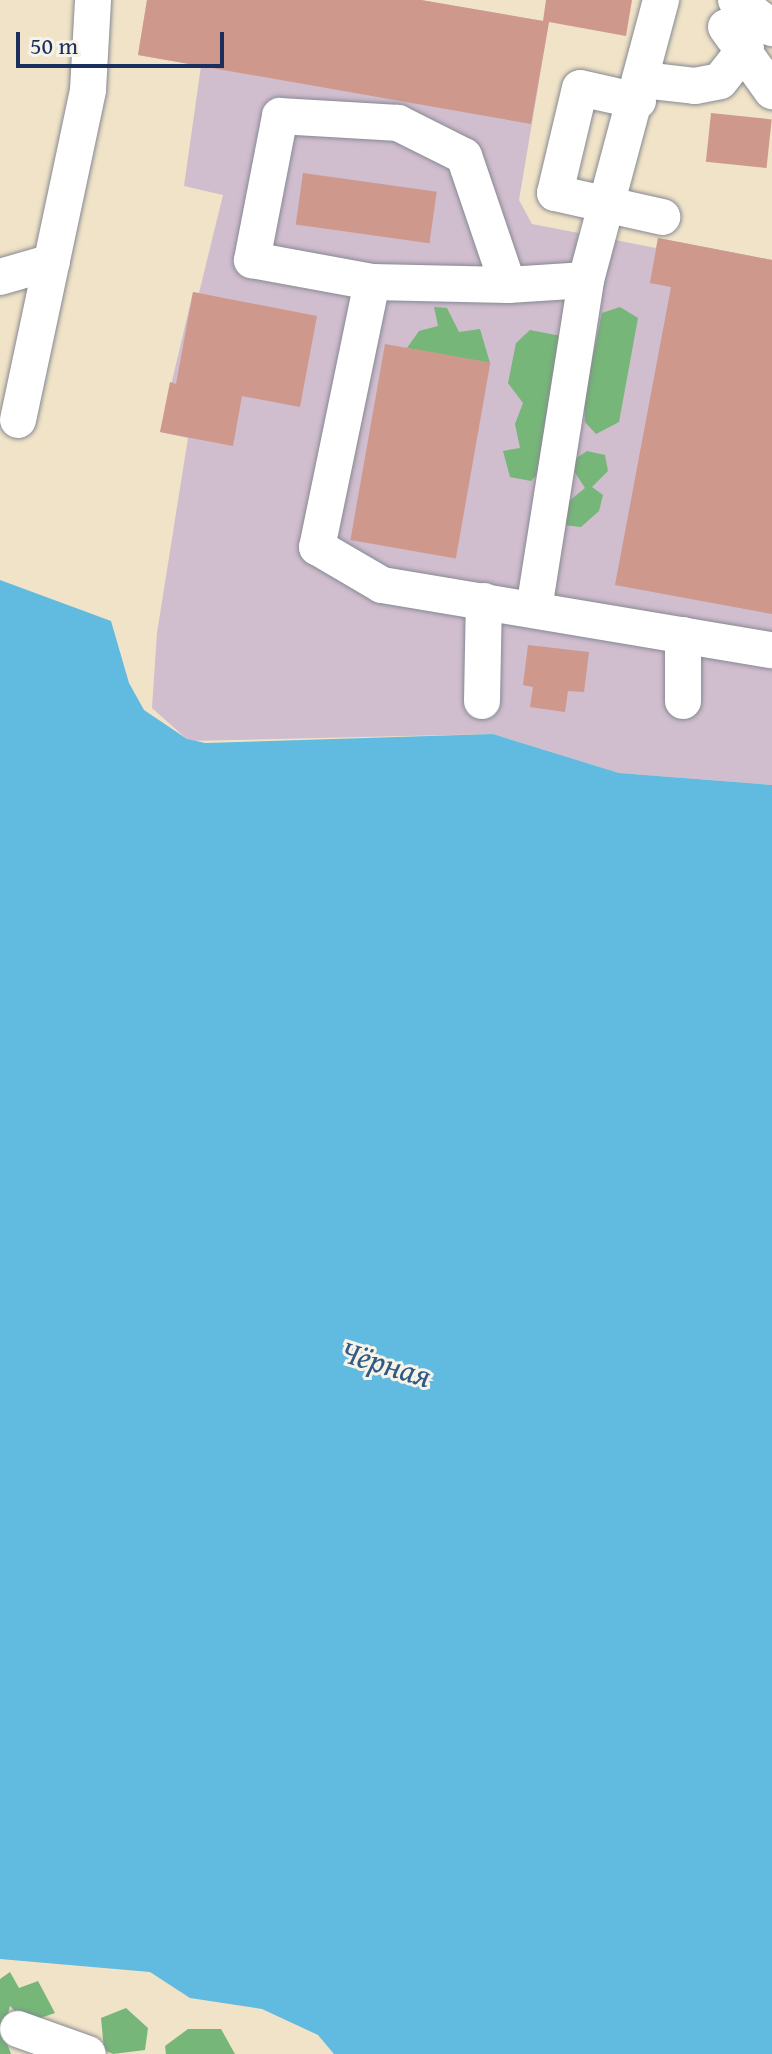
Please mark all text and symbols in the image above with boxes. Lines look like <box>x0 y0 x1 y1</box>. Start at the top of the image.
scale bar <box>20 16 228 66</box>
text: 50 m <box>30 28 78 63</box>
water label: Чёрная <box>336 1332 436 1396</box>

